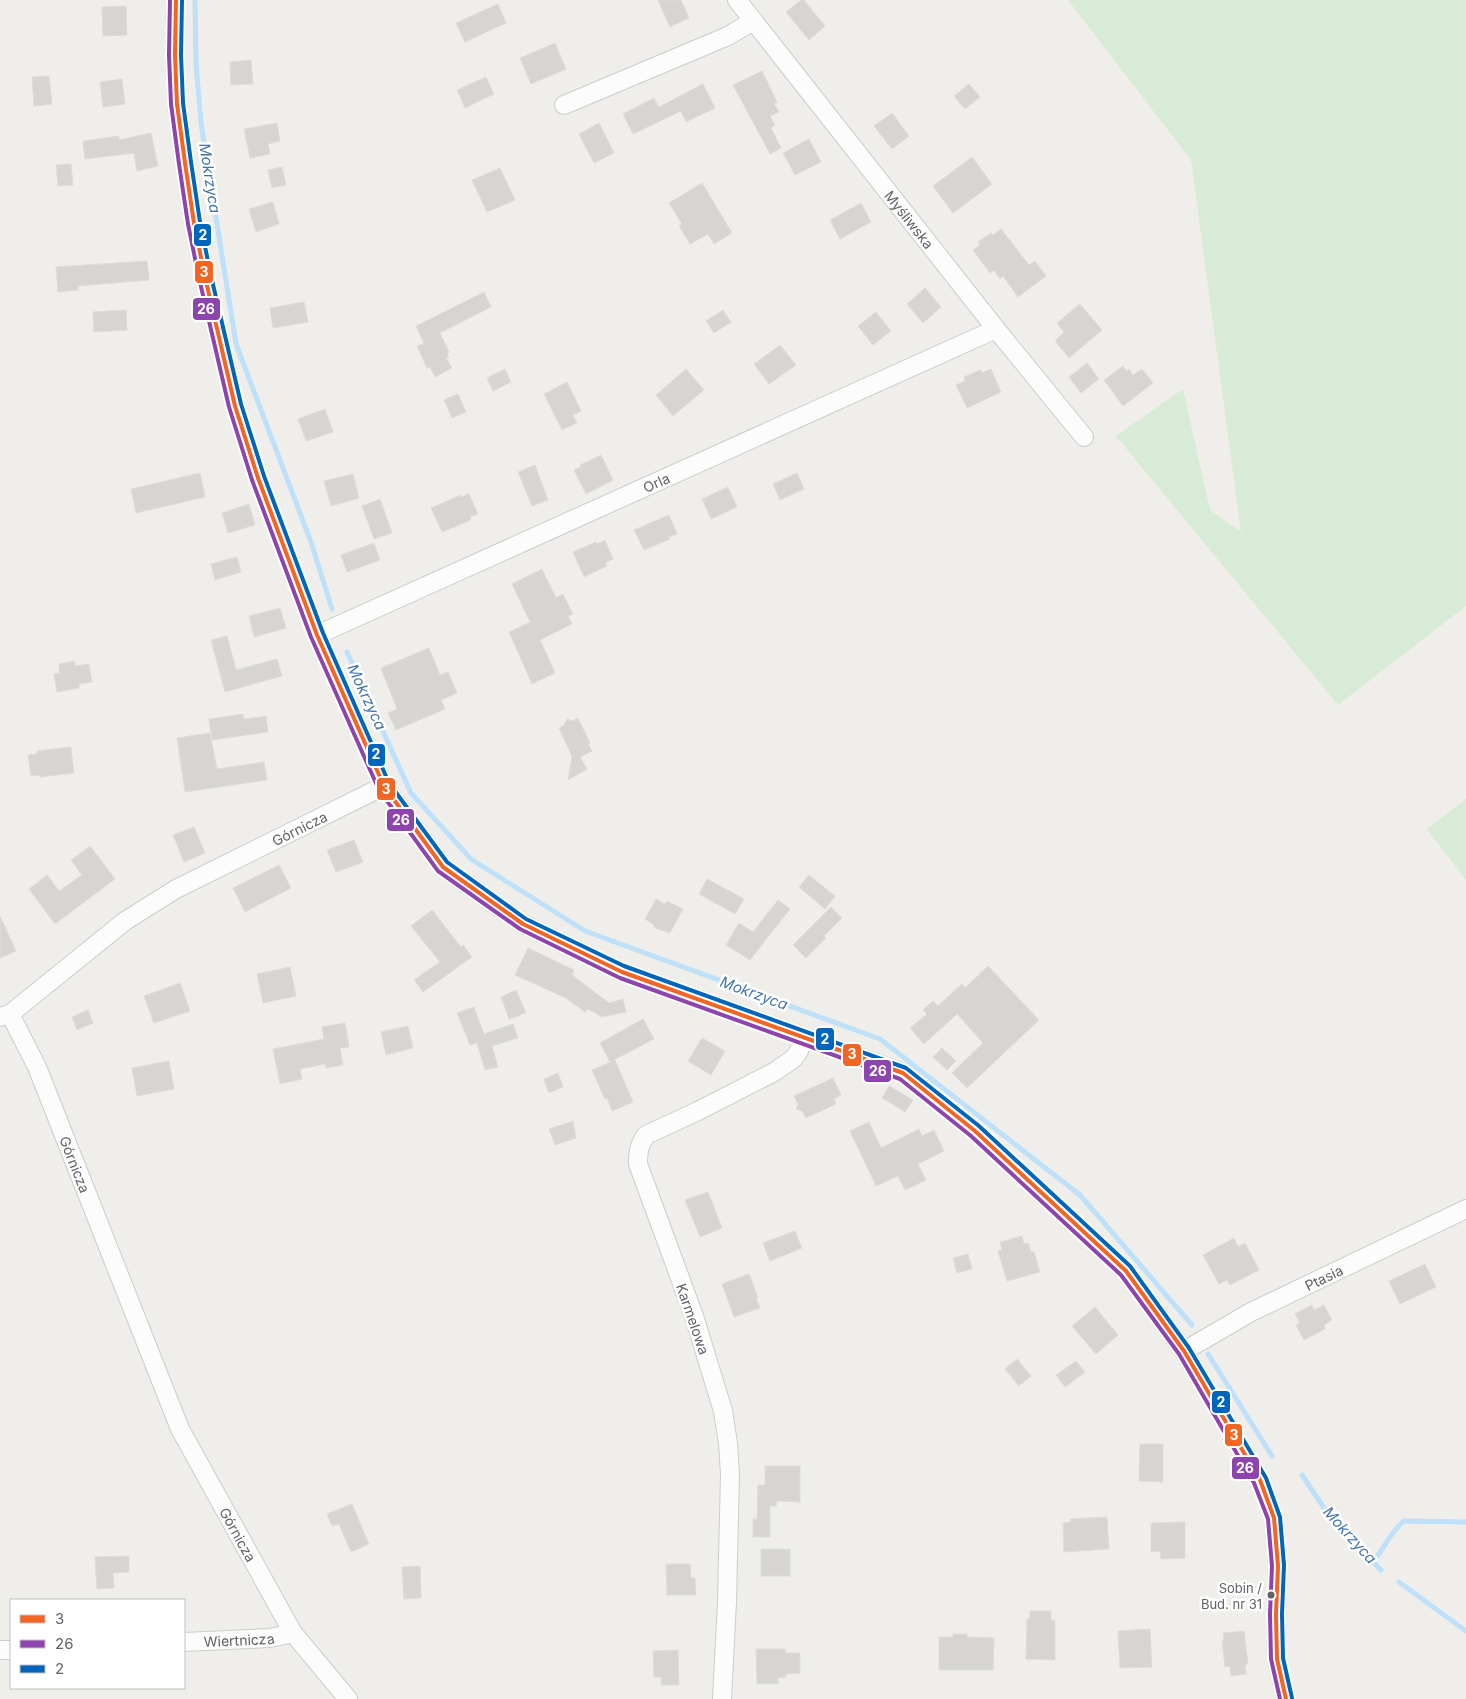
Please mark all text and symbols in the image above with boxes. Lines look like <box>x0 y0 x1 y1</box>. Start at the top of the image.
water label: Mokrzyca <box>195 142 225 214</box>
street label: Myśliwska <box>882 187 938 252</box>
line badge: 2 <box>193 223 212 247</box>
text: 2 <box>199 226 208 243</box>
line badge: 3 <box>194 260 214 284</box>
text: 3 <box>199 263 209 280</box>
line badge: 26 <box>192 297 221 321</box>
text: 26 <box>197 300 215 317</box>
street label: Orla <box>640 469 672 496</box>
water label: Mokrzyca <box>343 661 391 733</box>
line badge: 2 <box>367 743 386 767</box>
text: 2 <box>372 745 381 762</box>
line badge: 3 <box>376 777 396 801</box>
text: 3 <box>381 780 391 797</box>
street label: Górnicza <box>269 807 330 849</box>
line badge: 26 <box>386 808 415 832</box>
text: 26 <box>392 811 410 828</box>
water label: Mokrzyca <box>718 972 790 1014</box>
line badge: 2 <box>815 1027 835 1051</box>
text: 2 <box>821 1030 830 1047</box>
line badge: 3 <box>842 1043 862 1067</box>
text: 3 <box>847 1045 857 1062</box>
line badge: 26 <box>863 1059 892 1083</box>
text: 26 <box>869 1062 887 1079</box>
street label: Górnicza <box>57 1133 94 1195</box>
street label: Ptasia <box>1302 1261 1345 1294</box>
street label: Karmelowa <box>673 1281 713 1357</box>
line badge: 2 <box>1211 1390 1231 1414</box>
text: 2 <box>1217 1393 1226 1410</box>
line badge: 3 <box>1224 1423 1243 1447</box>
text: 3 <box>1229 1426 1239 1443</box>
line badge: 26 <box>1231 1456 1260 1480</box>
text: 26 <box>1236 1459 1254 1476</box>
water label: Mokrzyca <box>1319 1502 1381 1568</box>
street label: Górnicza <box>216 1504 260 1564</box>
place label: Sobin / Bud. nr 31 <box>1201 1580 1262 1612</box>
marker: Sobin / Bud. nr 31 <box>1266 1590 1276 1600</box>
legend <box>10 1599 185 1689</box>
text: 3 <box>55 1609 64 1628</box>
street label: Wiertnicza <box>203 1629 276 1650</box>
text: 26 <box>55 1634 73 1653</box>
text: 2 <box>55 1659 64 1678</box>

